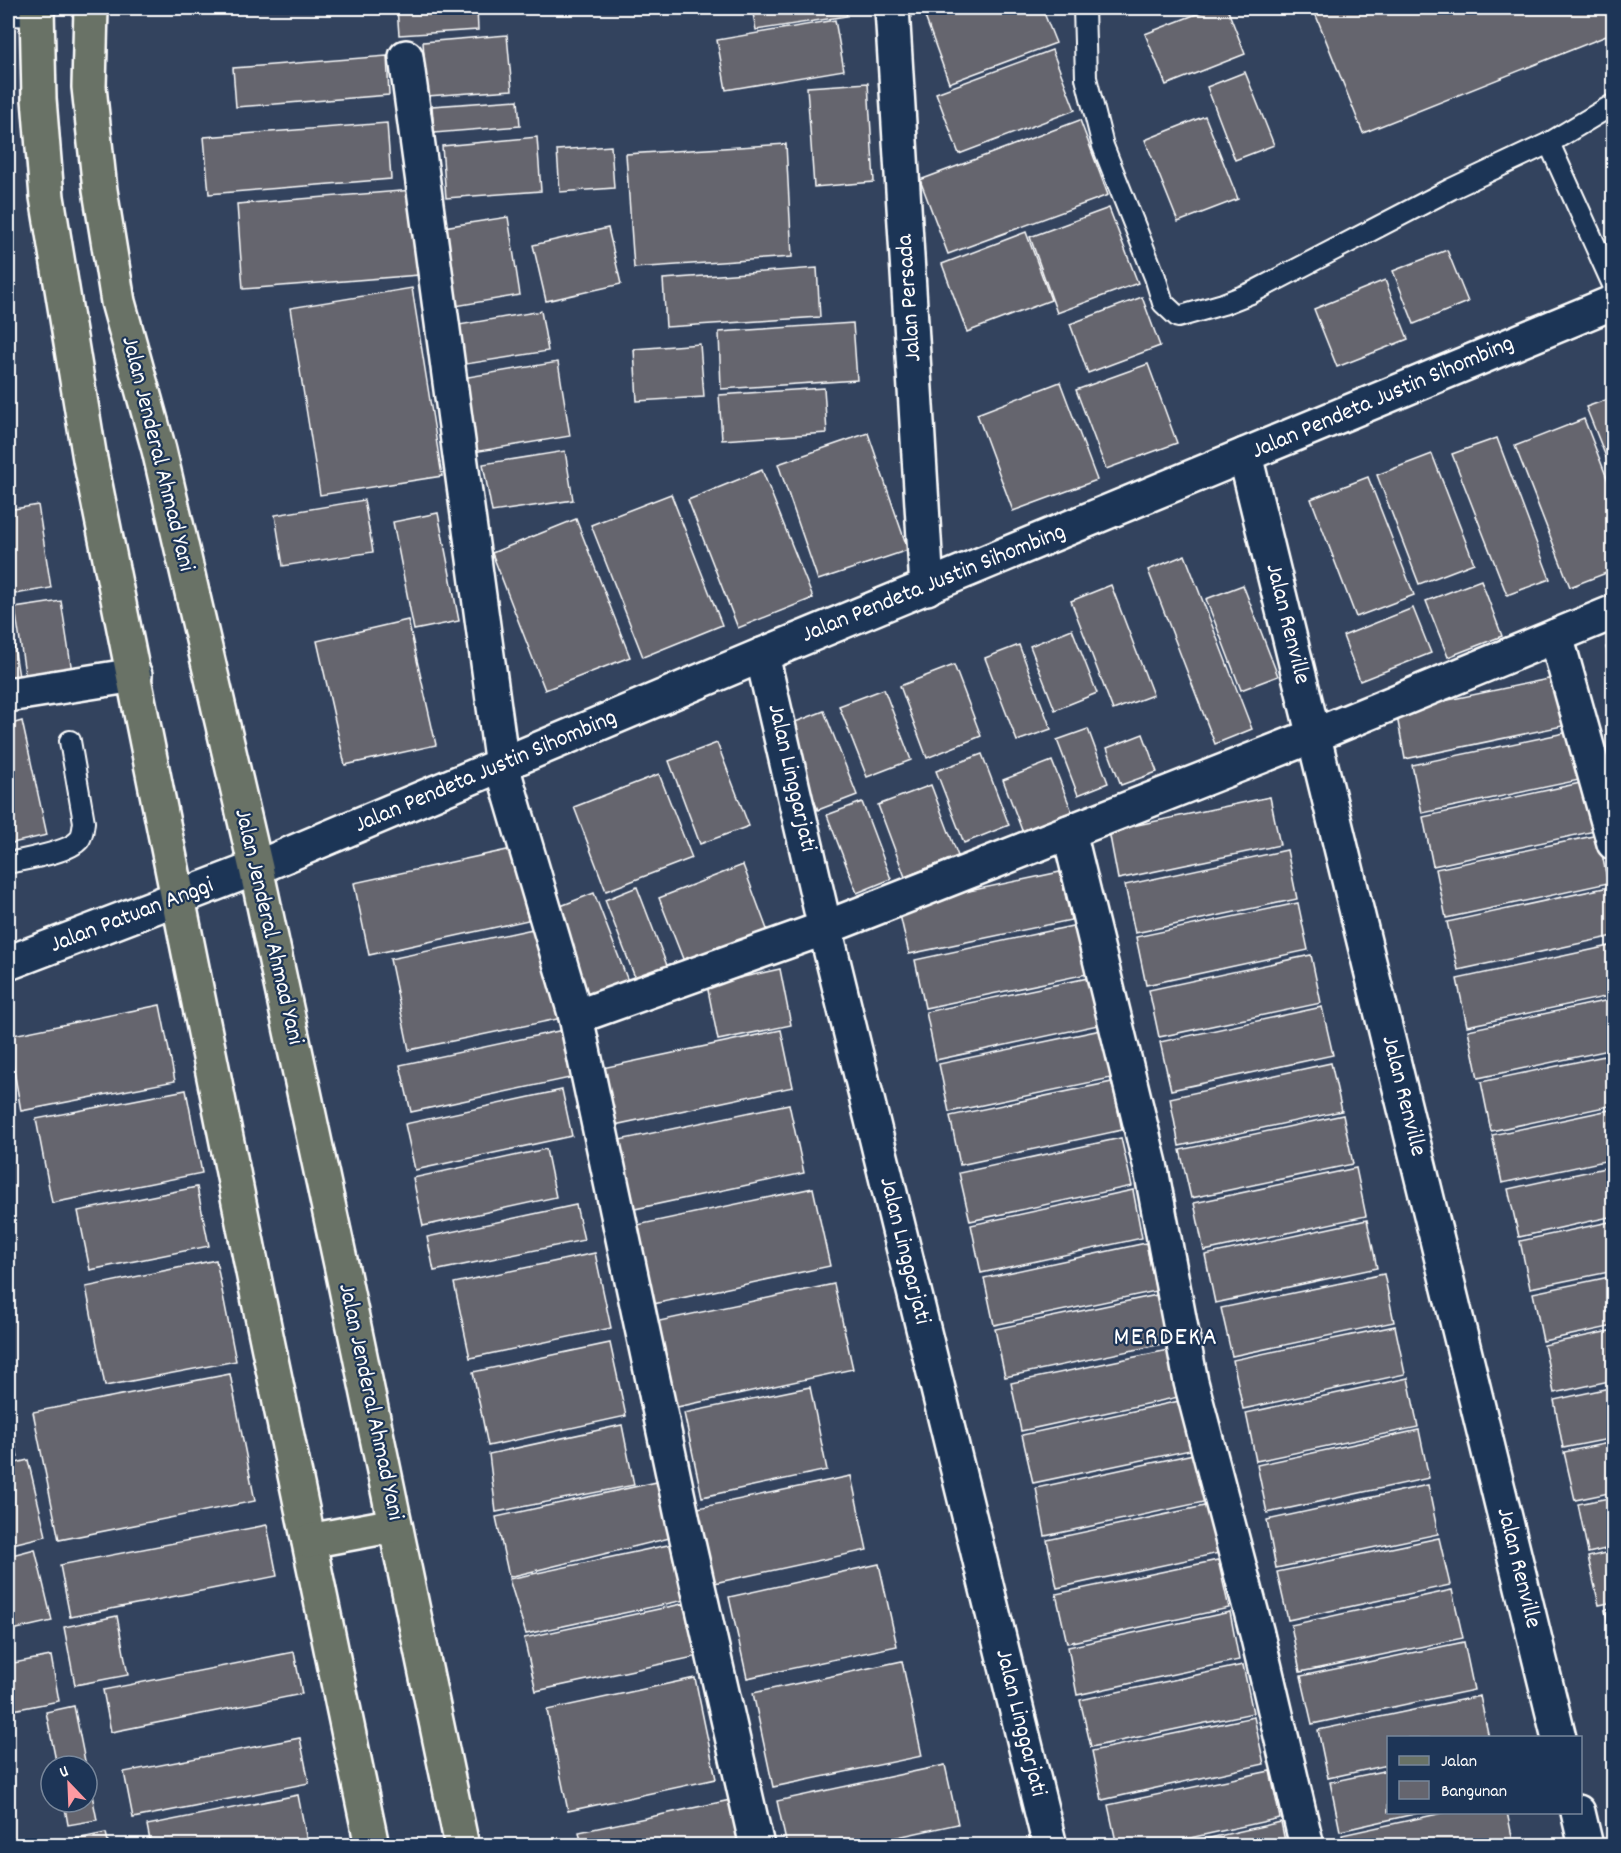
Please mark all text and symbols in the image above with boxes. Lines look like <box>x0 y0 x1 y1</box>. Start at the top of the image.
street label: Jalan Persada <box>889 232 931 363</box>
street label: Jalan Pendeta Justin Sihombing <box>1247 327 1519 469</box>
street label: Jalan Jenderal Ahmad Yani <box>111 333 203 575</box>
street label: Jalan Pendeta Justin Sihombing <box>797 515 1071 653</box>
street label: Jalan Renville <box>1256 560 1318 688</box>
street label: Jalan Pendeta Justin Sihombing <box>350 701 622 843</box>
street label: Jalan Linggarjati <box>757 701 825 855</box>
street label: Jalan Jenderal Ahmad Yani <box>224 806 312 1048</box>
street label: Jalan Patuan Anggi <box>45 869 219 963</box>
street label: Jalan Renville <box>1372 1032 1434 1160</box>
street label: Jalan Linggarjati <box>869 1174 939 1328</box>
street label: Jalan Jenderal Ahmad Yani <box>328 1280 412 1524</box>
district label: MERDEKA <box>1113 1319 1219 1358</box>
street label: Jalan Renville <box>1487 1504 1549 1632</box>
street label: Jalan Linggarjati <box>985 1646 1055 1800</box>
legend <box>1387 1736 1582 1814</box>
text: Jalan <box>1441 1750 1477 1775</box>
north arrow <box>39 1754 99 1814</box>
text: U <box>56 1760 72 1785</box>
text: Bangunan <box>1441 1780 1507 1805</box>

